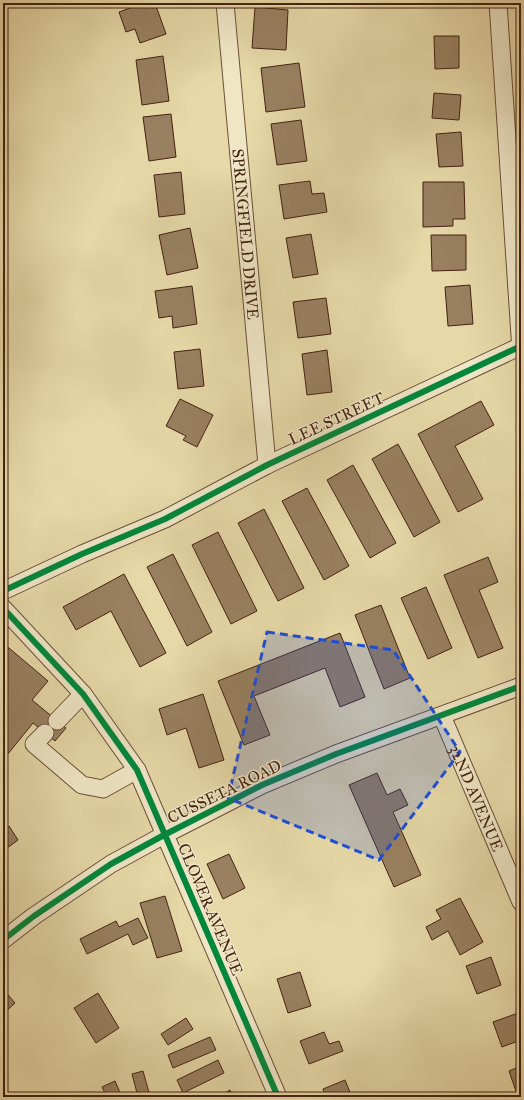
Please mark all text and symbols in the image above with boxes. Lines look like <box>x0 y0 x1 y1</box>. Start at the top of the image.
street label: SPRINGFIELD DRIVE <box>228 148 263 320</box>
street label: LEE STREET <box>285 388 387 449</box>
street label: 32ND AVENUE <box>445 742 507 854</box>
street label: CUSSETA ROAD <box>164 756 284 827</box>
street label: CLOVER AVENUE <box>174 840 247 978</box>

